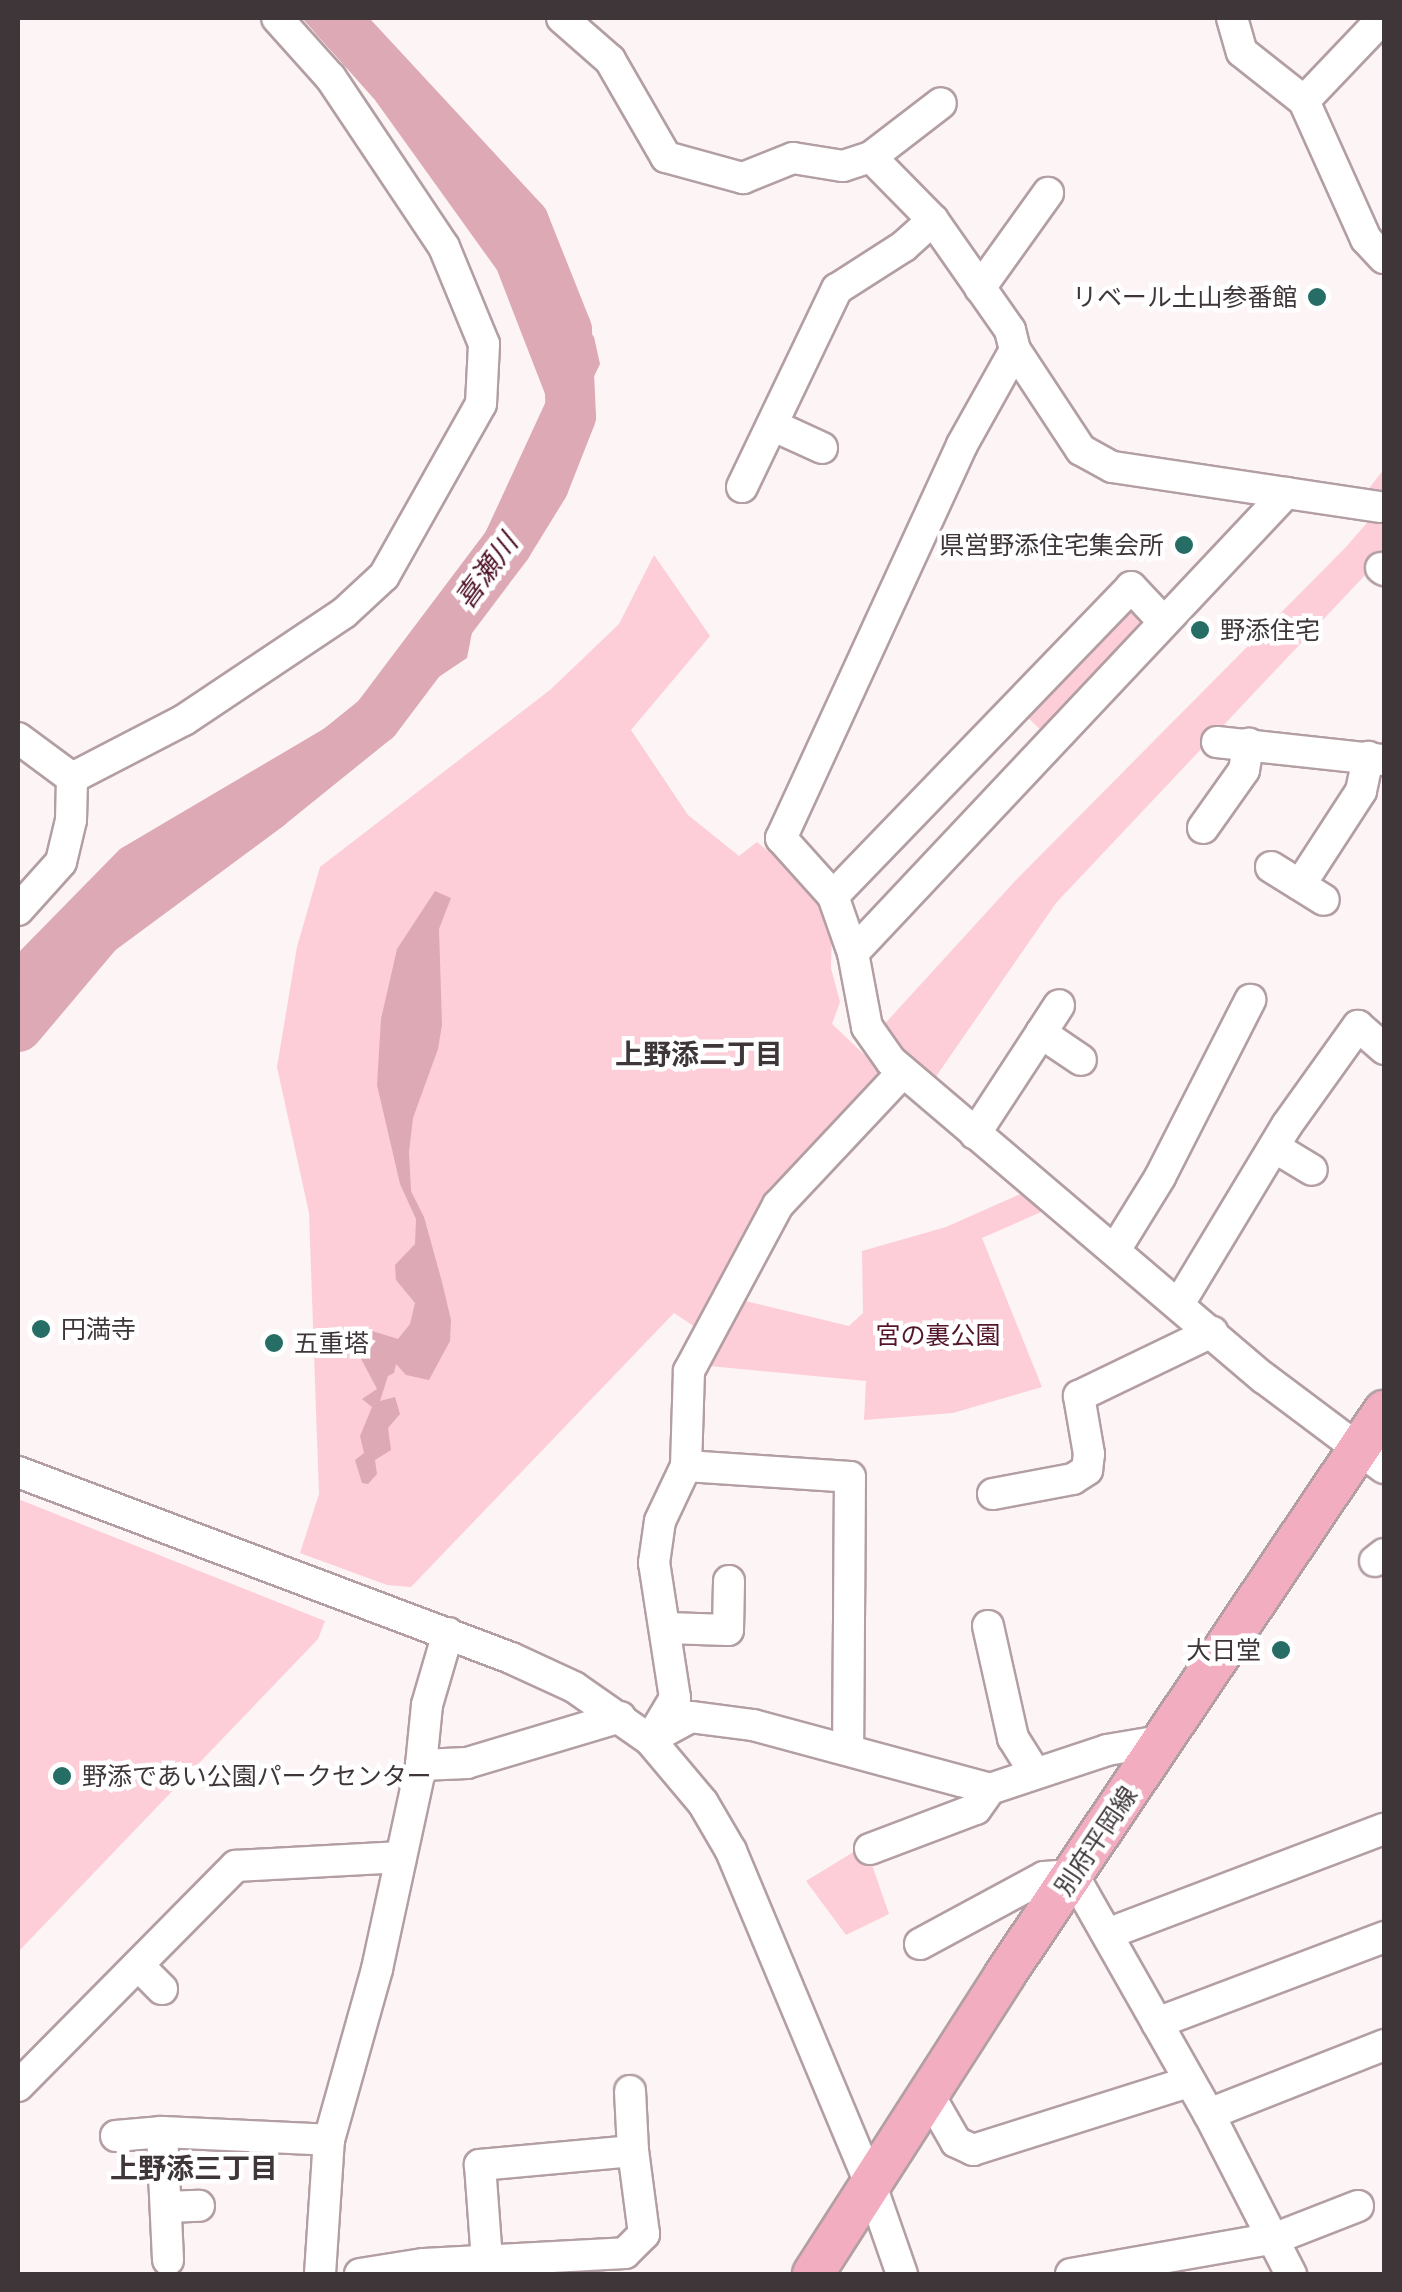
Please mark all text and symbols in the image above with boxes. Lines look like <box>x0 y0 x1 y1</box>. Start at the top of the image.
place label: リベール土山参番館 <box>1072 282 1297 312</box>
marker: リベール土山参番館 <box>1306 286 1328 308</box>
water label: 喜瀬川 <box>448 527 524 615</box>
place label: 県営野添住宅集会所 <box>939 530 1164 560</box>
marker: 県営野添住宅集会所 <box>1173 534 1195 556</box>
place label: 野添住宅 <box>1220 615 1320 645</box>
marker: 野添住宅 <box>1189 619 1211 641</box>
district label: 上野添二丁目 <box>615 1037 783 1071</box>
place label: 円満寺 <box>61 1314 136 1344</box>
marker: 円満寺 <box>30 1318 52 1340</box>
park label: 宮の裏公園 <box>876 1320 1000 1350</box>
place label: 五重塔 <box>294 1328 369 1358</box>
marker: 五重塔 <box>263 1332 285 1354</box>
place label: 大日堂 <box>1186 1635 1261 1665</box>
marker: 大日堂 <box>1270 1639 1292 1661</box>
place label: 野添であい公園パークセンター <box>82 1761 432 1791</box>
marker: 野添であい公園パークセンター <box>51 1765 73 1787</box>
street label: 別府平岡線 <box>1049 1781 1143 1901</box>
district label: 上野添三丁目 <box>110 2151 278 2185</box>

